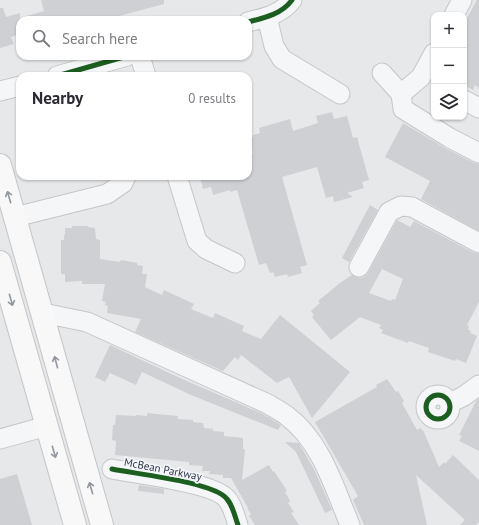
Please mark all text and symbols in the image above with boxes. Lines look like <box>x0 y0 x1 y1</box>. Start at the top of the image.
map controls <box>431 12 467 120</box>
button: + <box>431 12 467 48</box>
search box <box>16 16 252 60</box>
icon: search <box>30 27 52 49</box>
text: Search here <box>62 29 138 48</box>
button: − <box>431 48 467 84</box>
button: layers <box>431 84 467 120</box>
text: Nearby <box>32 87 83 109</box>
text: 0 results <box>188 90 236 107</box>
one-way arrow <box>5 191 12 204</box>
one-way arrow <box>8 293 15 306</box>
one-way arrow <box>52 356 59 369</box>
one-way arrow <box>51 445 58 458</box>
street label: McBean Parkway <box>123 455 204 484</box>
one-way arrow <box>87 481 94 494</box>

